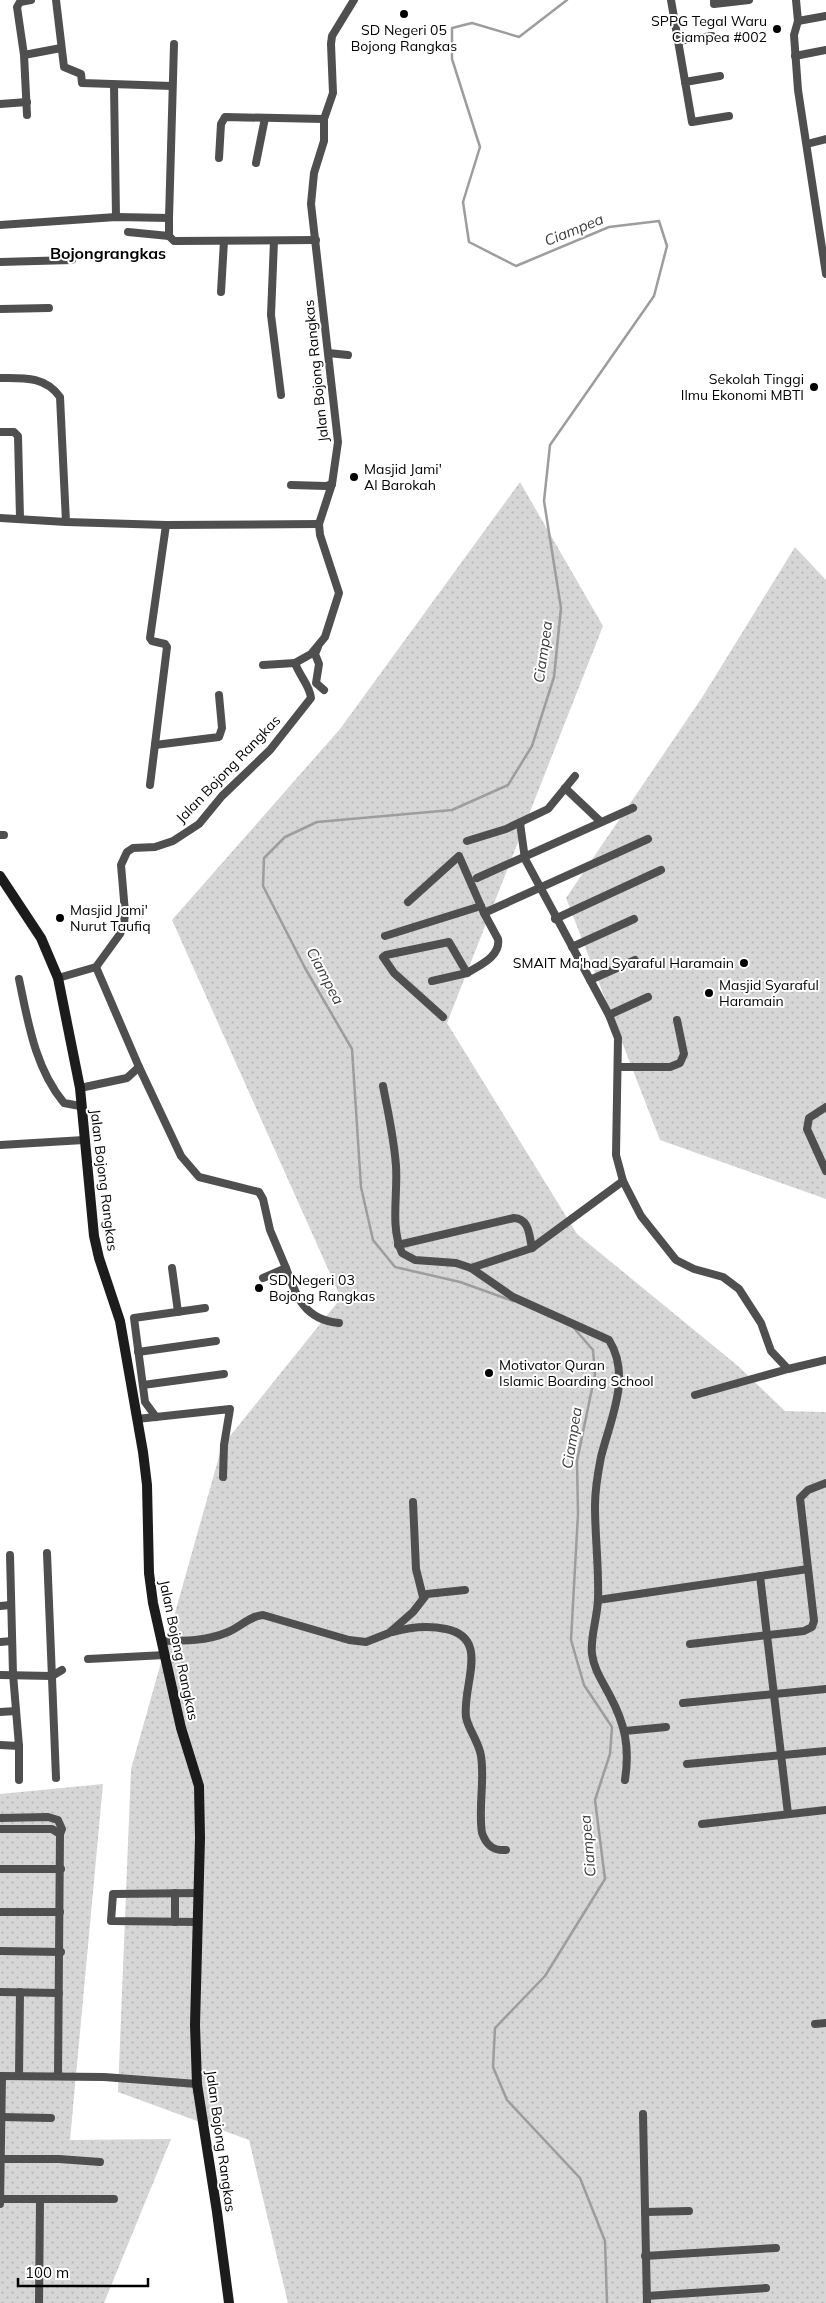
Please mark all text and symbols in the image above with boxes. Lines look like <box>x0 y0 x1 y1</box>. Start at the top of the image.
marker: SD Negeri 05 Bojong Rangkas <box>398 8 410 20</box>
place label: SPPG Tegal Waru Ciampea #002 <box>651 12 767 46</box>
place label: SD Negeri 05 Bojong Rangkas <box>351 21 457 55</box>
marker: SPPG Tegal Waru Ciampea #002 <box>771 23 783 35</box>
water label: Ciampea <box>541 209 606 250</box>
district label: Bojongrangkas <box>50 243 166 263</box>
street label: Jalan Bojong Rangkas <box>300 299 332 443</box>
place label: Sekolah Tinggi Ilmu Ekonomi MBTI <box>681 370 804 404</box>
marker: Sekolah Tinggi Ilmu Ekonomi MBTI <box>808 381 820 393</box>
place label: Masjid Jami' Al Barokah <box>364 460 442 494</box>
marker: Masjid Jami' Al Barokah <box>348 471 360 483</box>
water label: Ciampea <box>529 620 556 684</box>
street label: Jalan Bojong Rangkas <box>172 711 284 827</box>
place label: Masjid Jami' Nurut Taufiq <box>70 901 151 935</box>
marker: Masjid Jami' Nurut Taufiq <box>54 912 66 924</box>
water label: Ciampea <box>302 944 348 1008</box>
place label: SMAIT Ma'had Syaraful Haramain <box>513 954 734 972</box>
marker: SMAIT Ma'had Syaraful Haramain <box>738 957 750 969</box>
place label: Masjid Syaraful Haramain <box>719 976 819 1010</box>
marker: Masjid Syaraful Haramain <box>703 987 715 999</box>
street label: Jalan Bojong Rangkas <box>86 1108 122 1252</box>
place label: SD Negeri 03 Bojong Rangkas <box>269 1271 375 1305</box>
marker: SD Negeri 03 Bojong Rangkas <box>253 1282 265 1294</box>
place label: Motivator Quran Islamic Boarding School <box>499 1356 654 1390</box>
marker: Motivator Quran Islamic Boarding School <box>483 1367 495 1379</box>
water label: Ciampea <box>557 1406 586 1470</box>
street label: Jalan Bojong Rangkas <box>155 1578 203 1722</box>
water label: Ciampea <box>575 1814 600 1878</box>
street label: Jalan Bojong Rangkas <box>202 2069 240 2213</box>
scale bar <box>18 2256 148 2288</box>
text: 100 m <box>25 2263 69 2282</box>

